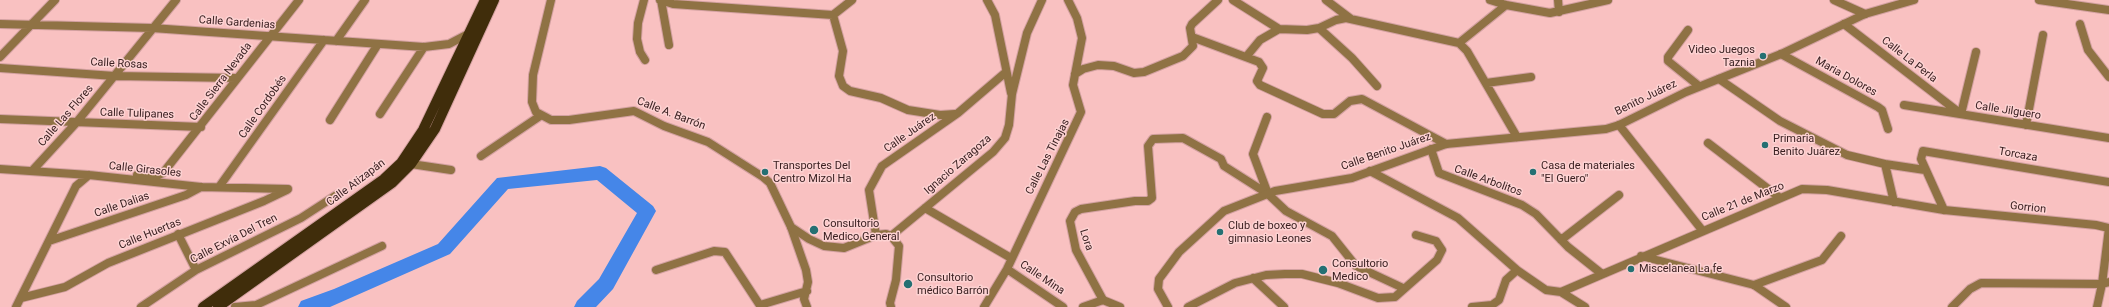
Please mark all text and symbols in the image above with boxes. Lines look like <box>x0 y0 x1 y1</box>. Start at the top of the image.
street label: Calle Gardenias <box>198 14 276 32</box>
street label: Calle La Perla <box>1879 34 1939 86</box>
street label: Calle Sierra Nevada <box>187 40 255 124</box>
place label: Video Juegos Taznia <box>1688 43 1755 69</box>
marker: Video Juegos Taznia <box>1758 51 1768 61</box>
street label: Maria Dolores <box>1813 55 1879 99</box>
street label: Calle Rosas <box>90 56 148 72</box>
street label: Calle Cordobés <box>236 73 290 141</box>
street label: Benito Juárez <box>1613 77 1679 119</box>
street label: Calle Las Flores <box>36 82 96 150</box>
street label: Calle A. Barrón <box>635 95 707 133</box>
street label: Calle Jilguero <box>1974 99 2042 123</box>
street label: Calle Tulipanes <box>100 106 174 122</box>
street label: Calle Juárez <box>882 110 938 156</box>
street label: Calle Las Tinajas <box>1023 117 1073 197</box>
street label: Calle Benito Juárez <box>1339 130 1433 174</box>
street label: Ignacio Zaragoza <box>922 132 994 198</box>
place label: Primaria Benito Juárez <box>1773 132 1840 158</box>
marker: Primaria Benito Juárez <box>1760 140 1770 150</box>
street label: Torcaza <box>1998 145 2038 165</box>
street label: Calle Atizapán <box>324 157 388 209</box>
place label: Transportes Del Centro Mizol Ha <box>773 159 851 185</box>
place label: Casa de materiales "El Guero" <box>1541 159 1635 185</box>
street label: Calle Girasoles <box>108 160 182 180</box>
street label: Calle Arbolitos <box>1452 163 1524 199</box>
marker: Transportes Del Centro Mizol Ha <box>760 167 770 177</box>
marker: Casa de materiales "El Guero" <box>1528 167 1538 177</box>
street label: Calle 21 de Marzo <box>1700 179 1786 225</box>
street label: Calle Dalias <box>93 189 151 221</box>
street label: Gorrion <box>2009 200 2047 216</box>
street label: Calle Exvía Del Tren <box>188 211 280 267</box>
street label: Calle Huertas <box>117 216 183 252</box>
place label: Consultorio Medico General <box>823 217 899 243</box>
place label: Club de boxeo y gimnasio Leones <box>1228 219 1312 245</box>
marker: Consultorio Medico General <box>808 224 820 236</box>
marker: Club de boxeo y gimnasio Leones <box>1215 227 1225 237</box>
street label: Lora <box>1076 228 1096 252</box>
place label: Consultorio Medico <box>1332 257 1388 283</box>
street label: Calle Mina <box>1017 258 1067 298</box>
place label: Miscelanea La fe <box>1639 262 1722 276</box>
marker: Consultorio Medico <box>1317 264 1329 276</box>
marker: Miscelanea La fe <box>1626 264 1636 274</box>
place label: Consultorio médico Barrón <box>917 271 989 297</box>
marker: Consultorio médico Barrón <box>902 278 914 290</box>

